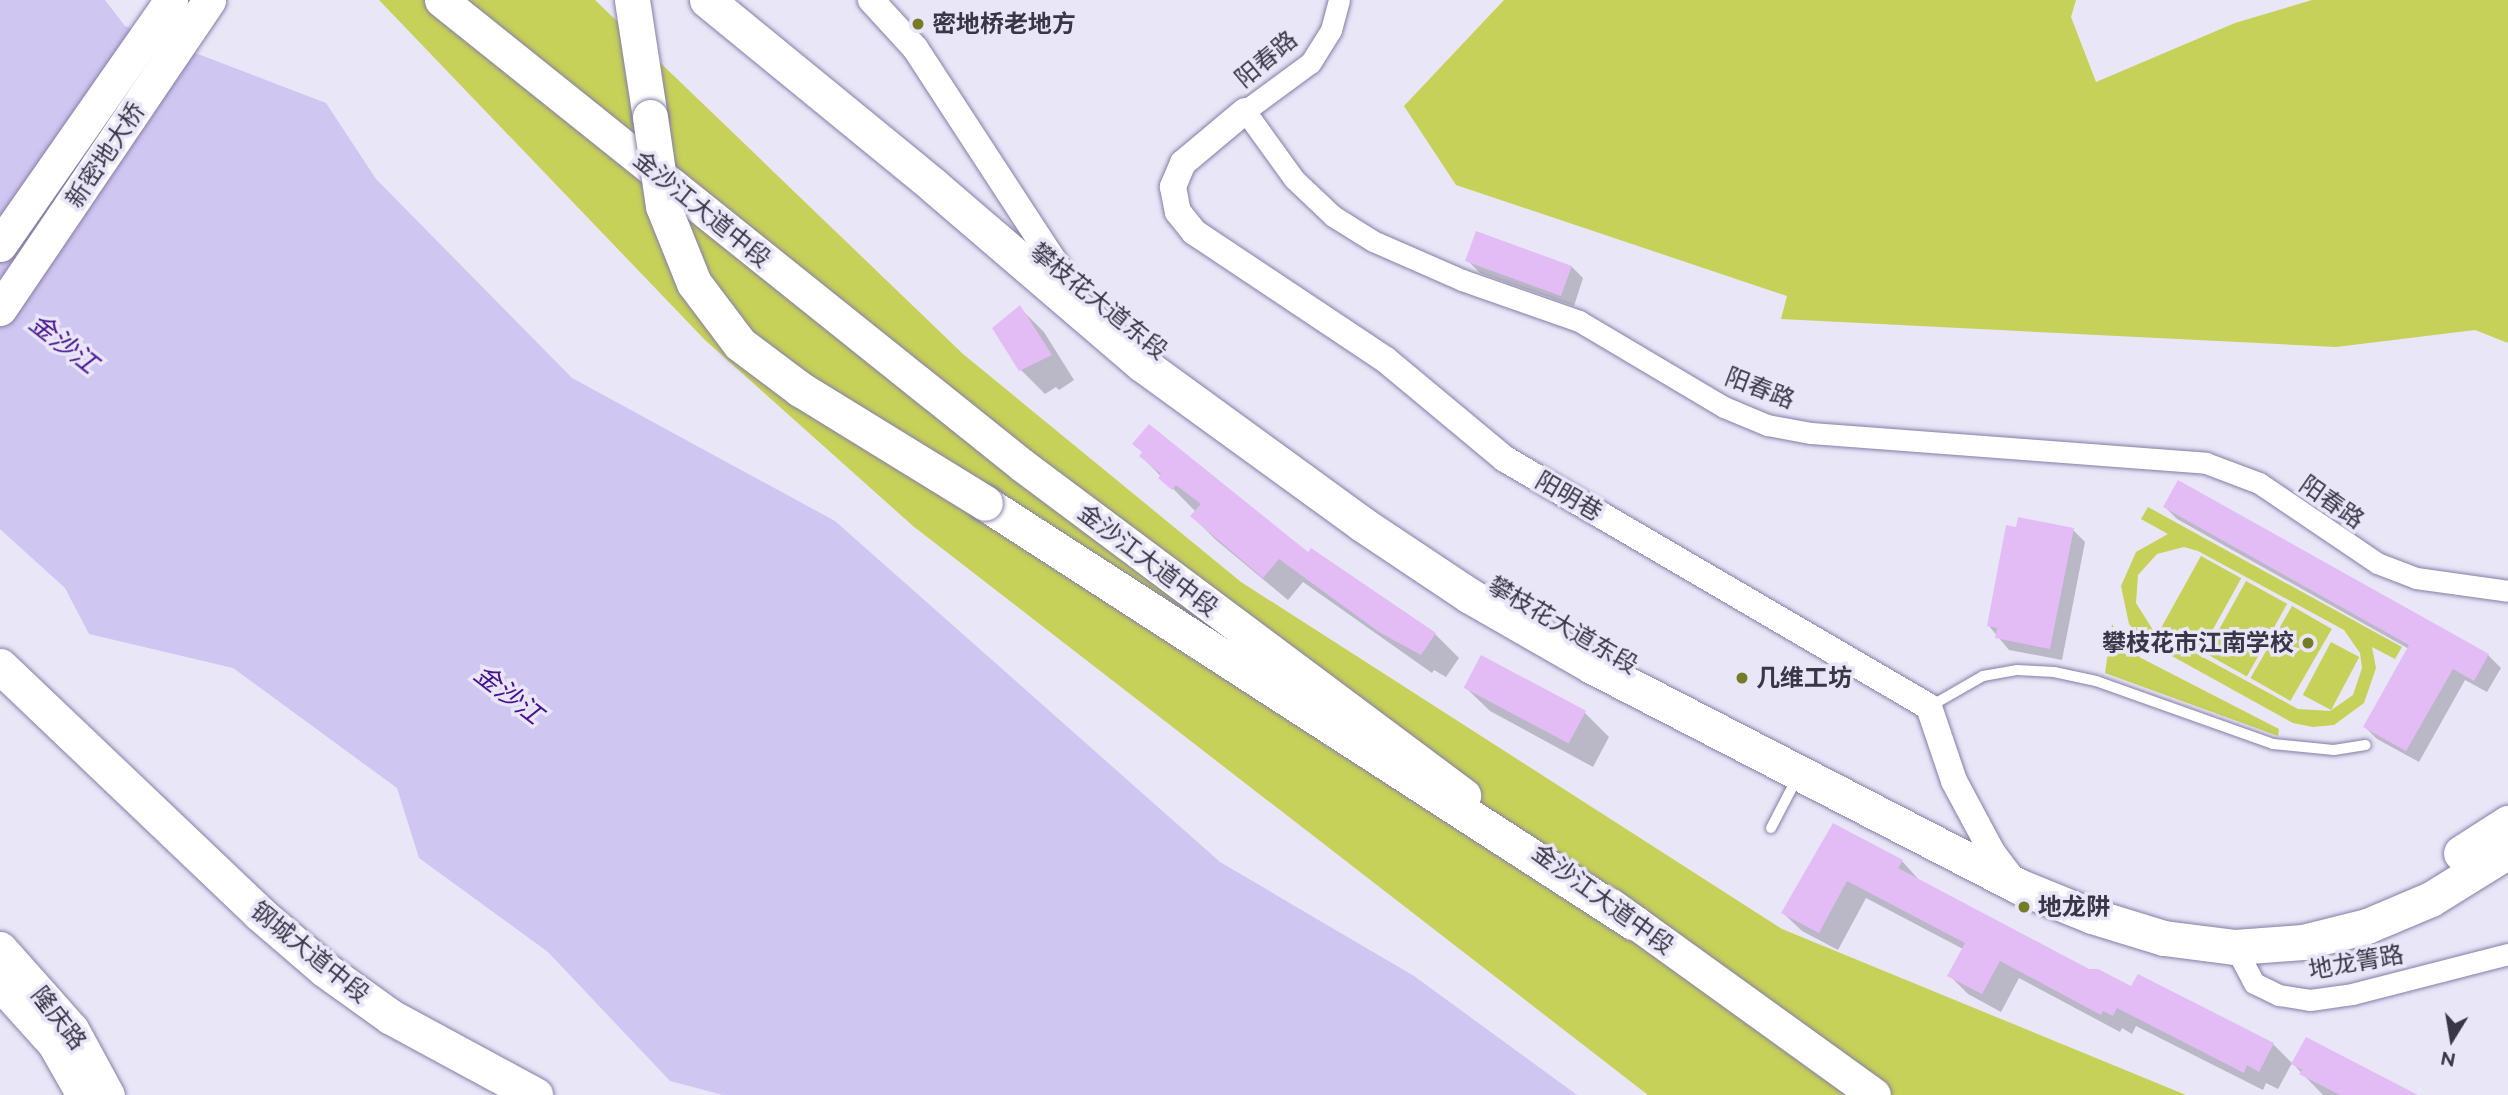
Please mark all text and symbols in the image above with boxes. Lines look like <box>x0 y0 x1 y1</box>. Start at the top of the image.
place label: 密地桥老地方 <box>932 10 1076 38</box>
marker: 密地桥老地方 <box>910 16 926 32</box>
street label: 阳春路 <box>1229 25 1303 93</box>
street label: 新密地大桥 <box>60 97 150 213</box>
street label: 金沙江大道中段 <box>628 145 776 273</box>
street label: 攀枝花大道东段 <box>1025 237 1173 365</box>
water label: 金沙江 <box>23 308 103 380</box>
street label: 阳春路 <box>1721 362 1799 414</box>
street label: 阳明巷 <box>1531 466 1607 526</box>
street label: 阳春路 <box>2294 470 2370 534</box>
street label: 金沙江大道中段 <box>1072 498 1224 622</box>
street label: 攀枝花大道东段 <box>1483 571 1643 679</box>
place label: 攀枝花市江南学校 <box>2102 629 2294 657</box>
marker: 攀枝花市江南学校 <box>2300 635 2316 651</box>
water label: 金沙江 <box>468 659 548 731</box>
place label: 几维工坊 <box>1756 664 1852 692</box>
marker: 几维工坊 <box>1734 670 1750 686</box>
street label: 金沙江大道中段 <box>1527 838 1679 960</box>
place label: 地龙阱 <box>2038 893 2110 921</box>
street label: 钢城大道中段 <box>245 895 375 1009</box>
marker: 地龙阱 <box>2016 899 2032 915</box>
street label: 地龙箐路 <box>2306 939 2406 985</box>
street label: 隆庆路 <box>25 981 93 1055</box>
north arrow <box>2417 1004 2487 1074</box>
text: N <box>2439 1047 2457 1072</box>

